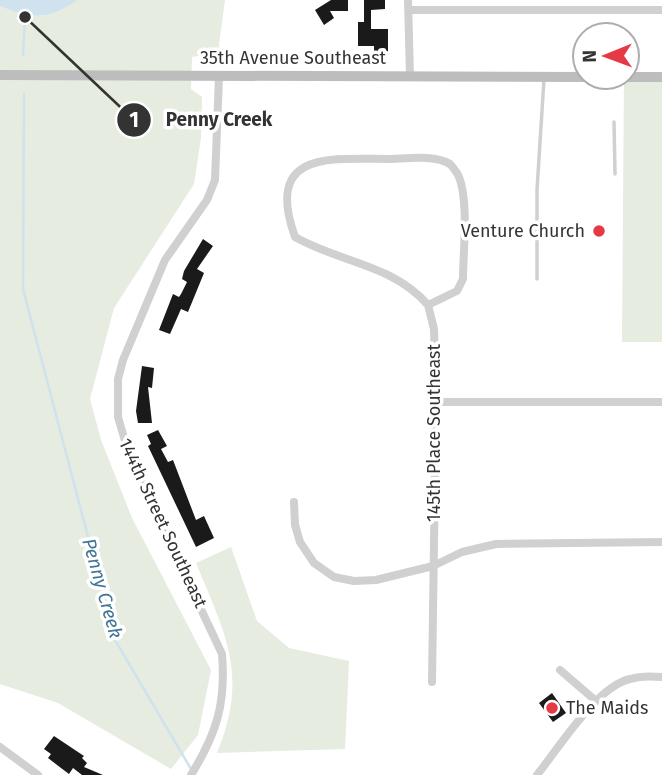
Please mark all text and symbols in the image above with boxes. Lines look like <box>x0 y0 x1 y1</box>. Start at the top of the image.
north arrow <box>571 21 641 91</box>
street label: 35th Avenue Southeast <box>200 47 387 69</box>
text: N <box>578 50 601 63</box>
callout: Penny Creek <box>117 100 286 140</box>
text: 1 <box>129 107 139 133</box>
text: Penny Creek <box>166 108 273 131</box>
place label: Venture Church <box>461 220 585 242</box>
marker: Venture Church <box>591 223 607 239</box>
street label: 145th Place Southeast <box>423 344 445 522</box>
street label: 144th Street Southeast <box>114 435 212 612</box>
water label: Penny Creek <box>77 535 128 641</box>
place label: The Maids <box>566 697 648 719</box>
marker: The Maids <box>544 700 560 716</box>

